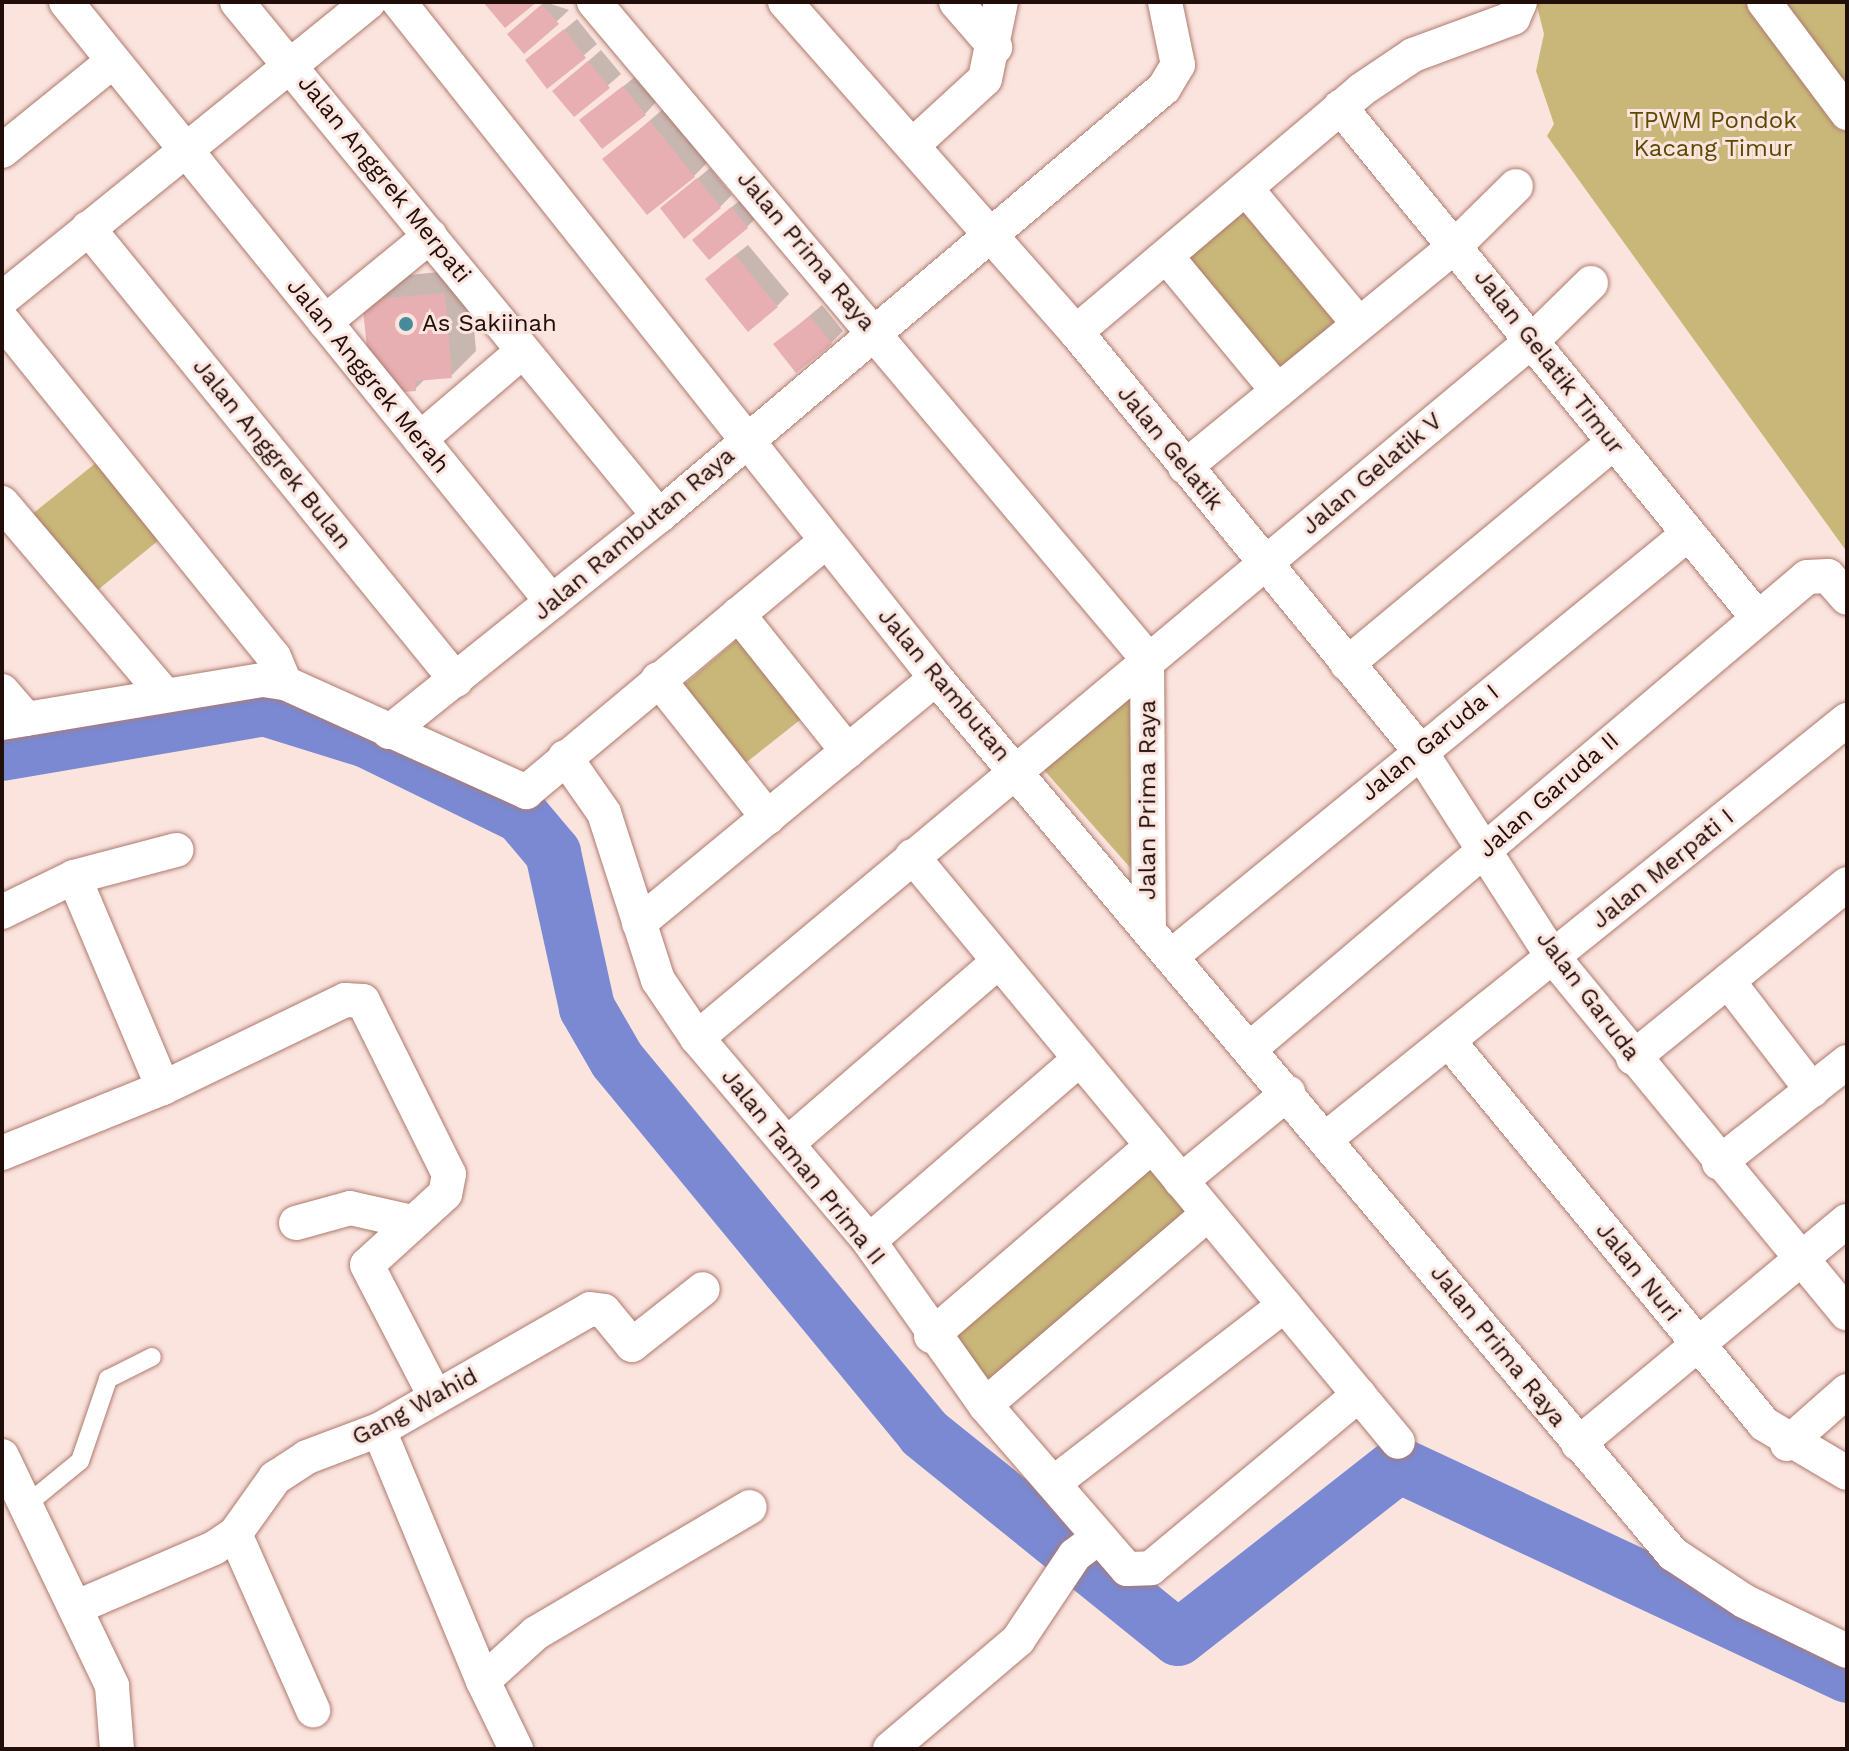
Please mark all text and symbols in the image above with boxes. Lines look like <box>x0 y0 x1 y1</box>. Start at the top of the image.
street label: Jalan Anggrek Merpati <box>291 69 477 289</box>
park label: TPWM Pondok Kacang Timur <box>1629 107 1797 163</box>
street label: Jalan Prima Raya <box>730 165 882 337</box>
street label: Jalan Gelatik Timur <box>1467 263 1631 461</box>
street label: Jalan Anggrek Merah <box>280 272 456 480</box>
place label: As Sakiinah <box>422 310 557 338</box>
marker: As Sakiinah <box>397 315 415 333</box>
street label: Jalan Anggrek Bulan <box>186 352 358 556</box>
street label: Jalan Gelatik <box>1111 380 1229 516</box>
street label: Jalan Gelatik V <box>1295 406 1449 542</box>
street label: Jalan Rambutan Raya <box>527 441 741 627</box>
street label: Jalan Rambutan <box>871 602 1017 768</box>
street label: Jalan Garuda I <box>1355 678 1505 808</box>
street label: Jalan Prima Raya <box>1134 700 1162 900</box>
street label: Jalan Garuda II <box>1473 726 1625 864</box>
street label: Jalan Merpati I <box>1586 803 1740 935</box>
street label: Jalan Garuda <box>1530 925 1646 1067</box>
street label: Jalan Taman Prima II <box>715 1063 891 1271</box>
street label: Jalan Nuri <box>1589 1217 1687 1327</box>
street label: Jalan Prima Raya <box>1424 1259 1572 1433</box>
street label: Gang Wahid <box>347 1362 483 1452</box>

